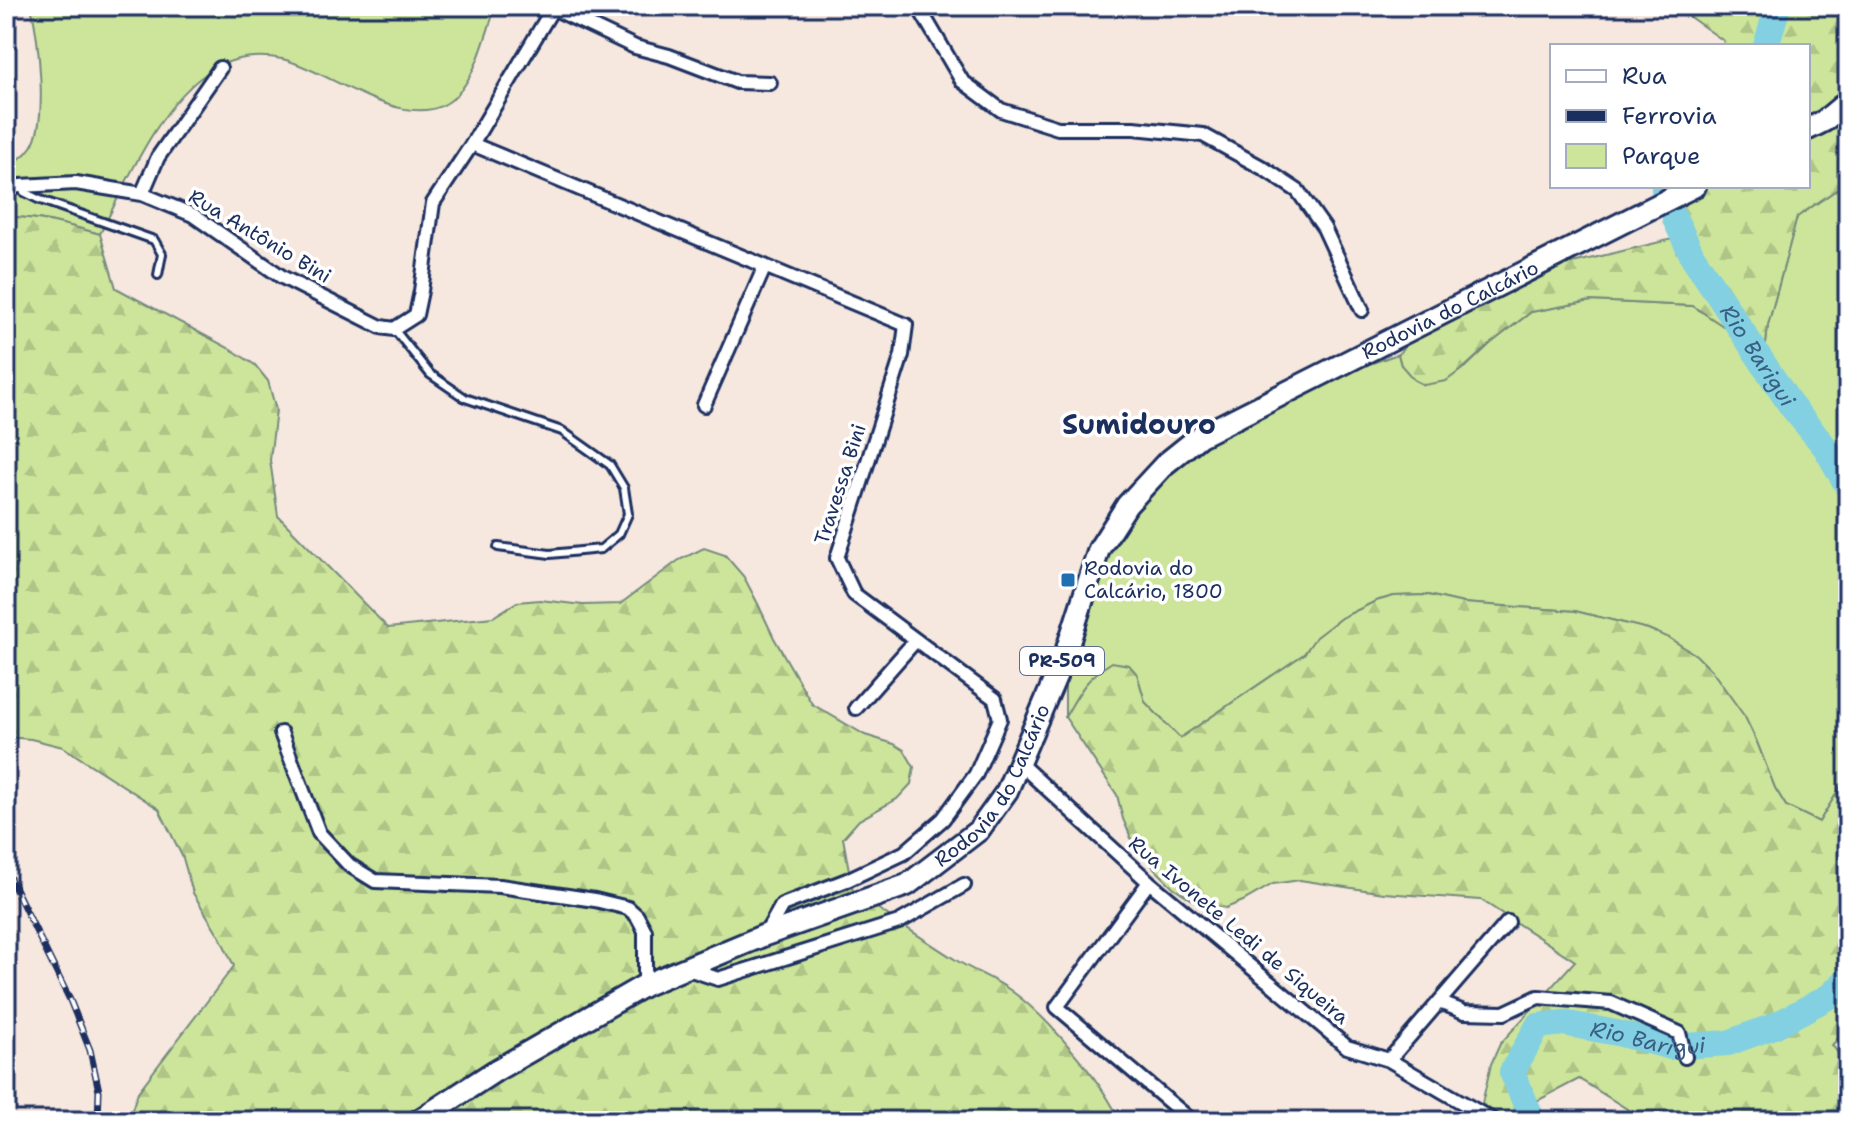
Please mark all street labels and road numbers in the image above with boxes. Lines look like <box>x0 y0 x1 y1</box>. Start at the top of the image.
street label: Rua Antônio Bini <box>184 183 336 289</box>
street label: Rodovia do Calcário <box>1357 254 1543 365</box>
street label: Travessa Bini <box>808 420 872 548</box>
road number: PR-509 <box>1020 647 1104 675</box>
street label: Rodovia do Calcário <box>929 700 1056 873</box>
street label: Rua Ivonete Ledi de Siqueira <box>1123 830 1355 1030</box>

